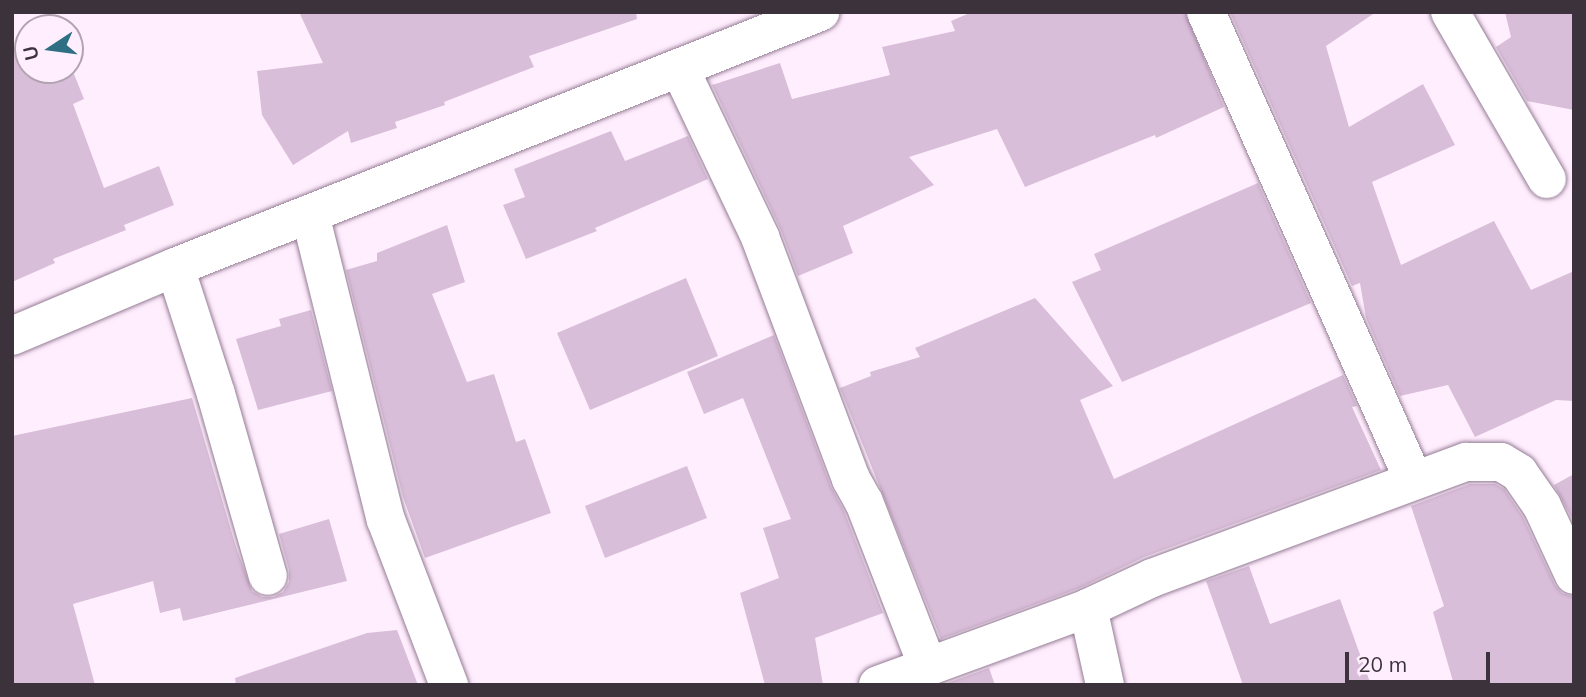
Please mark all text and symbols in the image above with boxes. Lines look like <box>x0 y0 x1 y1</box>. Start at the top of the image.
north arrow <box>14 14 84 84</box>
text: U <box>17 44 44 63</box>
scale bar <box>1348 638 1493 682</box>
text: 20 m <box>1358 651 1407 677</box>

